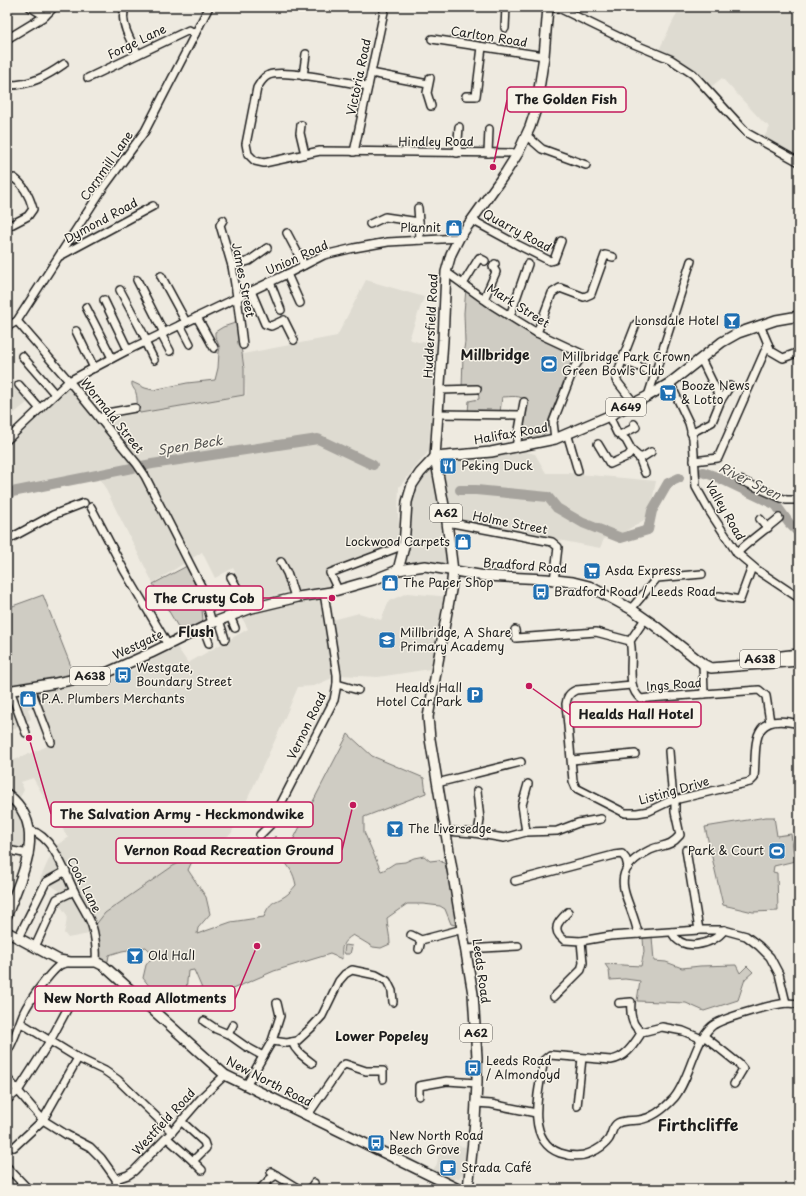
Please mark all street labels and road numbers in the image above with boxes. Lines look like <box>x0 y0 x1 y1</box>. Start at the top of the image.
street label: Forge Lane <box>104 19 169 63</box>
street label: Carlton Road <box>450 21 529 51</box>
street label: Victoria Road <box>341 37 375 117</box>
street label: Cornmill Lane <box>75 127 137 204</box>
street label: Hindley Road <box>398 132 474 150</box>
street label: Dymond Road <box>61 193 140 247</box>
street label: Quarry Road <box>480 204 555 256</box>
street label: Union Road <box>262 235 331 279</box>
street label: James Street <box>228 241 260 319</box>
street label: Huddersfield Road <box>418 273 442 379</box>
street label: Mark Street <box>484 279 554 332</box>
street label: Wormald Street <box>77 374 149 457</box>
road number: A649 <box>606 398 646 416</box>
street label: Halifax Road <box>472 418 549 448</box>
street label: Valley Road <box>702 477 750 544</box>
road number: A62 <box>430 504 462 522</box>
street label: Holme Street <box>471 506 549 538</box>
street label: Bradford Road <box>483 553 568 577</box>
street label: Westgate <box>109 625 166 664</box>
road number: A638 <box>740 650 780 668</box>
road number: A638 <box>70 667 110 685</box>
street label: Ings Road <box>645 673 702 695</box>
street label: Vernon Road <box>282 689 330 762</box>
street label: Listing Drive <box>636 771 711 809</box>
street label: Cook Lane <box>63 854 107 916</box>
street label: Leeds Road <box>469 937 495 1005</box>
road number: A62 <box>460 1024 492 1042</box>
street label: New North Road <box>223 1052 316 1111</box>
street label: Westfield Road <box>128 1084 199 1159</box>

